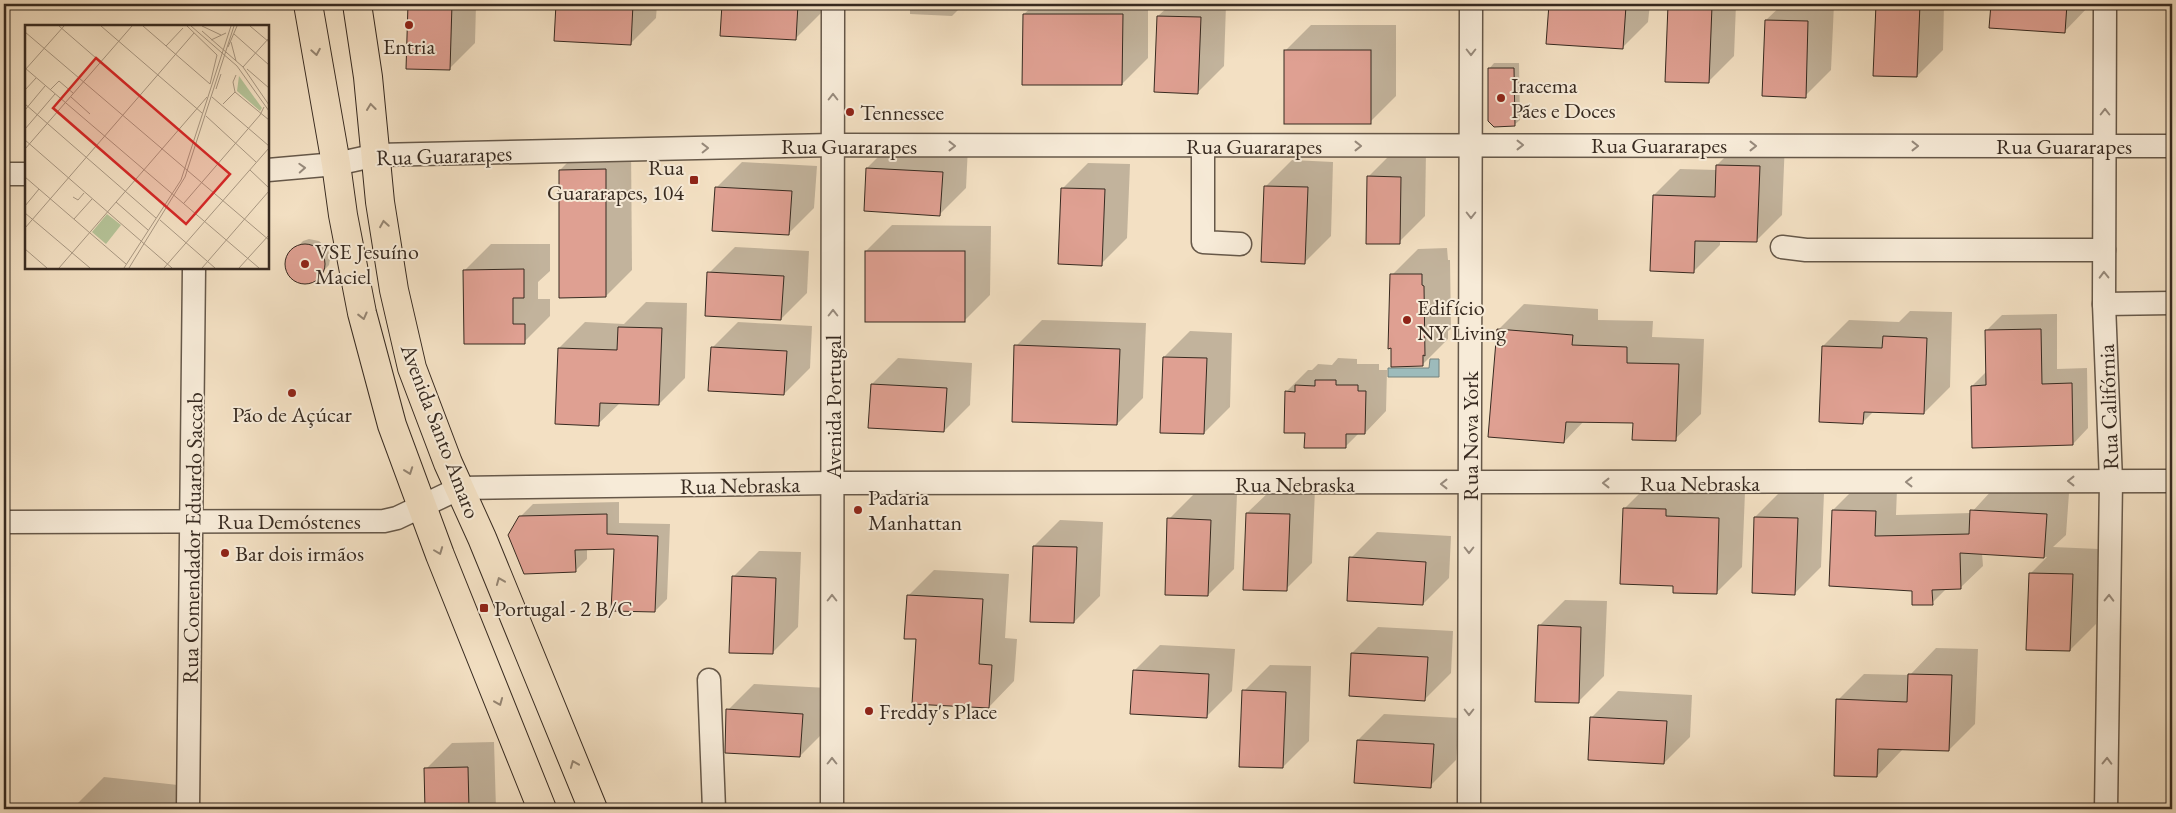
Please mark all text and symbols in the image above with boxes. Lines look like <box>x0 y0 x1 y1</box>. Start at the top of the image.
marker: Entria <box>403 19 415 31</box>
inset map <box>25 25 269 269</box>
place label: Entria <box>383 32 435 61</box>
one-way arrow <box>311 47 321 56</box>
one-way arrow <box>1466 49 1476 57</box>
place label: Iracema Pães e Doces <box>1511 71 1616 125</box>
one-way arrow <box>828 92 838 100</box>
marker: Iracema Pães e Doces <box>1495 92 1507 104</box>
place label: Tennessee <box>860 98 944 127</box>
one-way arrow <box>366 102 377 110</box>
marker: Tennessee <box>844 106 856 118</box>
one-way arrow <box>2100 108 2110 116</box>
street label: Rua Guararapes <box>1591 131 1727 160</box>
street label: Rua Guararapes <box>781 132 917 161</box>
street label: Rua Guararapes <box>1186 132 1322 161</box>
street label: Rua Guararapes <box>1996 132 2132 161</box>
street label: Rua Guararapes <box>375 139 513 172</box>
one-way arrow <box>1517 140 1525 150</box>
one-way arrow <box>948 141 956 151</box>
one-way arrow <box>1354 141 1362 151</box>
one-way arrow <box>1750 141 1757 151</box>
one-way arrow <box>1912 141 1920 151</box>
one-way arrow <box>702 143 710 153</box>
place label: Rua Guararapes, 104 <box>547 153 684 207</box>
one-way arrow <box>298 163 306 174</box>
marker: Rua Guararapes, 104 <box>688 174 700 186</box>
one-way arrow <box>1466 212 1476 219</box>
one-way arrow <box>379 220 390 228</box>
place label: VSE Jesuíno Maciel <box>315 237 419 291</box>
marker: VSE Jesuíno Maciel <box>299 258 311 270</box>
one-way arrow <box>2099 271 2109 278</box>
place label: Edifício NY Living <box>1417 293 1506 347</box>
one-way arrow <box>828 309 838 316</box>
one-way arrow <box>357 311 368 320</box>
marker: Edifício NY Living <box>1401 314 1413 326</box>
street label: Avenida Portugal <box>819 335 848 480</box>
street label: Avenida Santo Amaro <box>394 339 487 523</box>
street label: Rua Califórnia <box>2092 343 2125 470</box>
street label: Rua Nova York <box>1456 370 1485 501</box>
marker: Pão de Açúcar <box>286 387 298 399</box>
street label: Rua Comendador Eduardo Saccab <box>175 392 210 684</box>
place label: Pão de Açúcar <box>232 400 353 429</box>
one-way arrow <box>403 466 413 475</box>
street label: Rua Nebraska <box>1640 469 1760 498</box>
street label: Rua Nebraska <box>680 470 801 501</box>
street label: Rua Nebraska <box>1235 470 1355 499</box>
one-way arrow <box>2067 476 2074 486</box>
one-way arrow <box>1904 477 1912 487</box>
one-way arrow <box>1602 478 1610 488</box>
one-way arrow <box>1439 479 1447 489</box>
place label: Padaria Manhattan <box>868 483 962 537</box>
marker: Padaria Manhattan <box>852 504 864 516</box>
street label: Rua Demóstenes <box>217 507 361 536</box>
place label: Bar dois irmãos <box>235 539 364 568</box>
one-way arrow <box>1464 546 1474 554</box>
marker: Bar dois irmãos <box>219 547 231 559</box>
one-way arrow <box>433 547 443 555</box>
one-way arrow <box>495 577 506 586</box>
place label: Portugal - 2 B/C <box>494 594 633 623</box>
one-way arrow <box>827 594 837 602</box>
one-way arrow <box>2104 594 2114 602</box>
marker: Portugal - 2 B/C <box>478 602 490 614</box>
one-way arrow <box>493 697 503 706</box>
place label: Freddy's Place <box>879 697 997 726</box>
marker: Freddy's Place <box>863 705 875 717</box>
one-way arrow <box>1464 709 1474 717</box>
one-way arrow <box>827 756 837 764</box>
one-way arrow <box>2101 756 2112 764</box>
one-way arrow <box>570 760 581 769</box>

